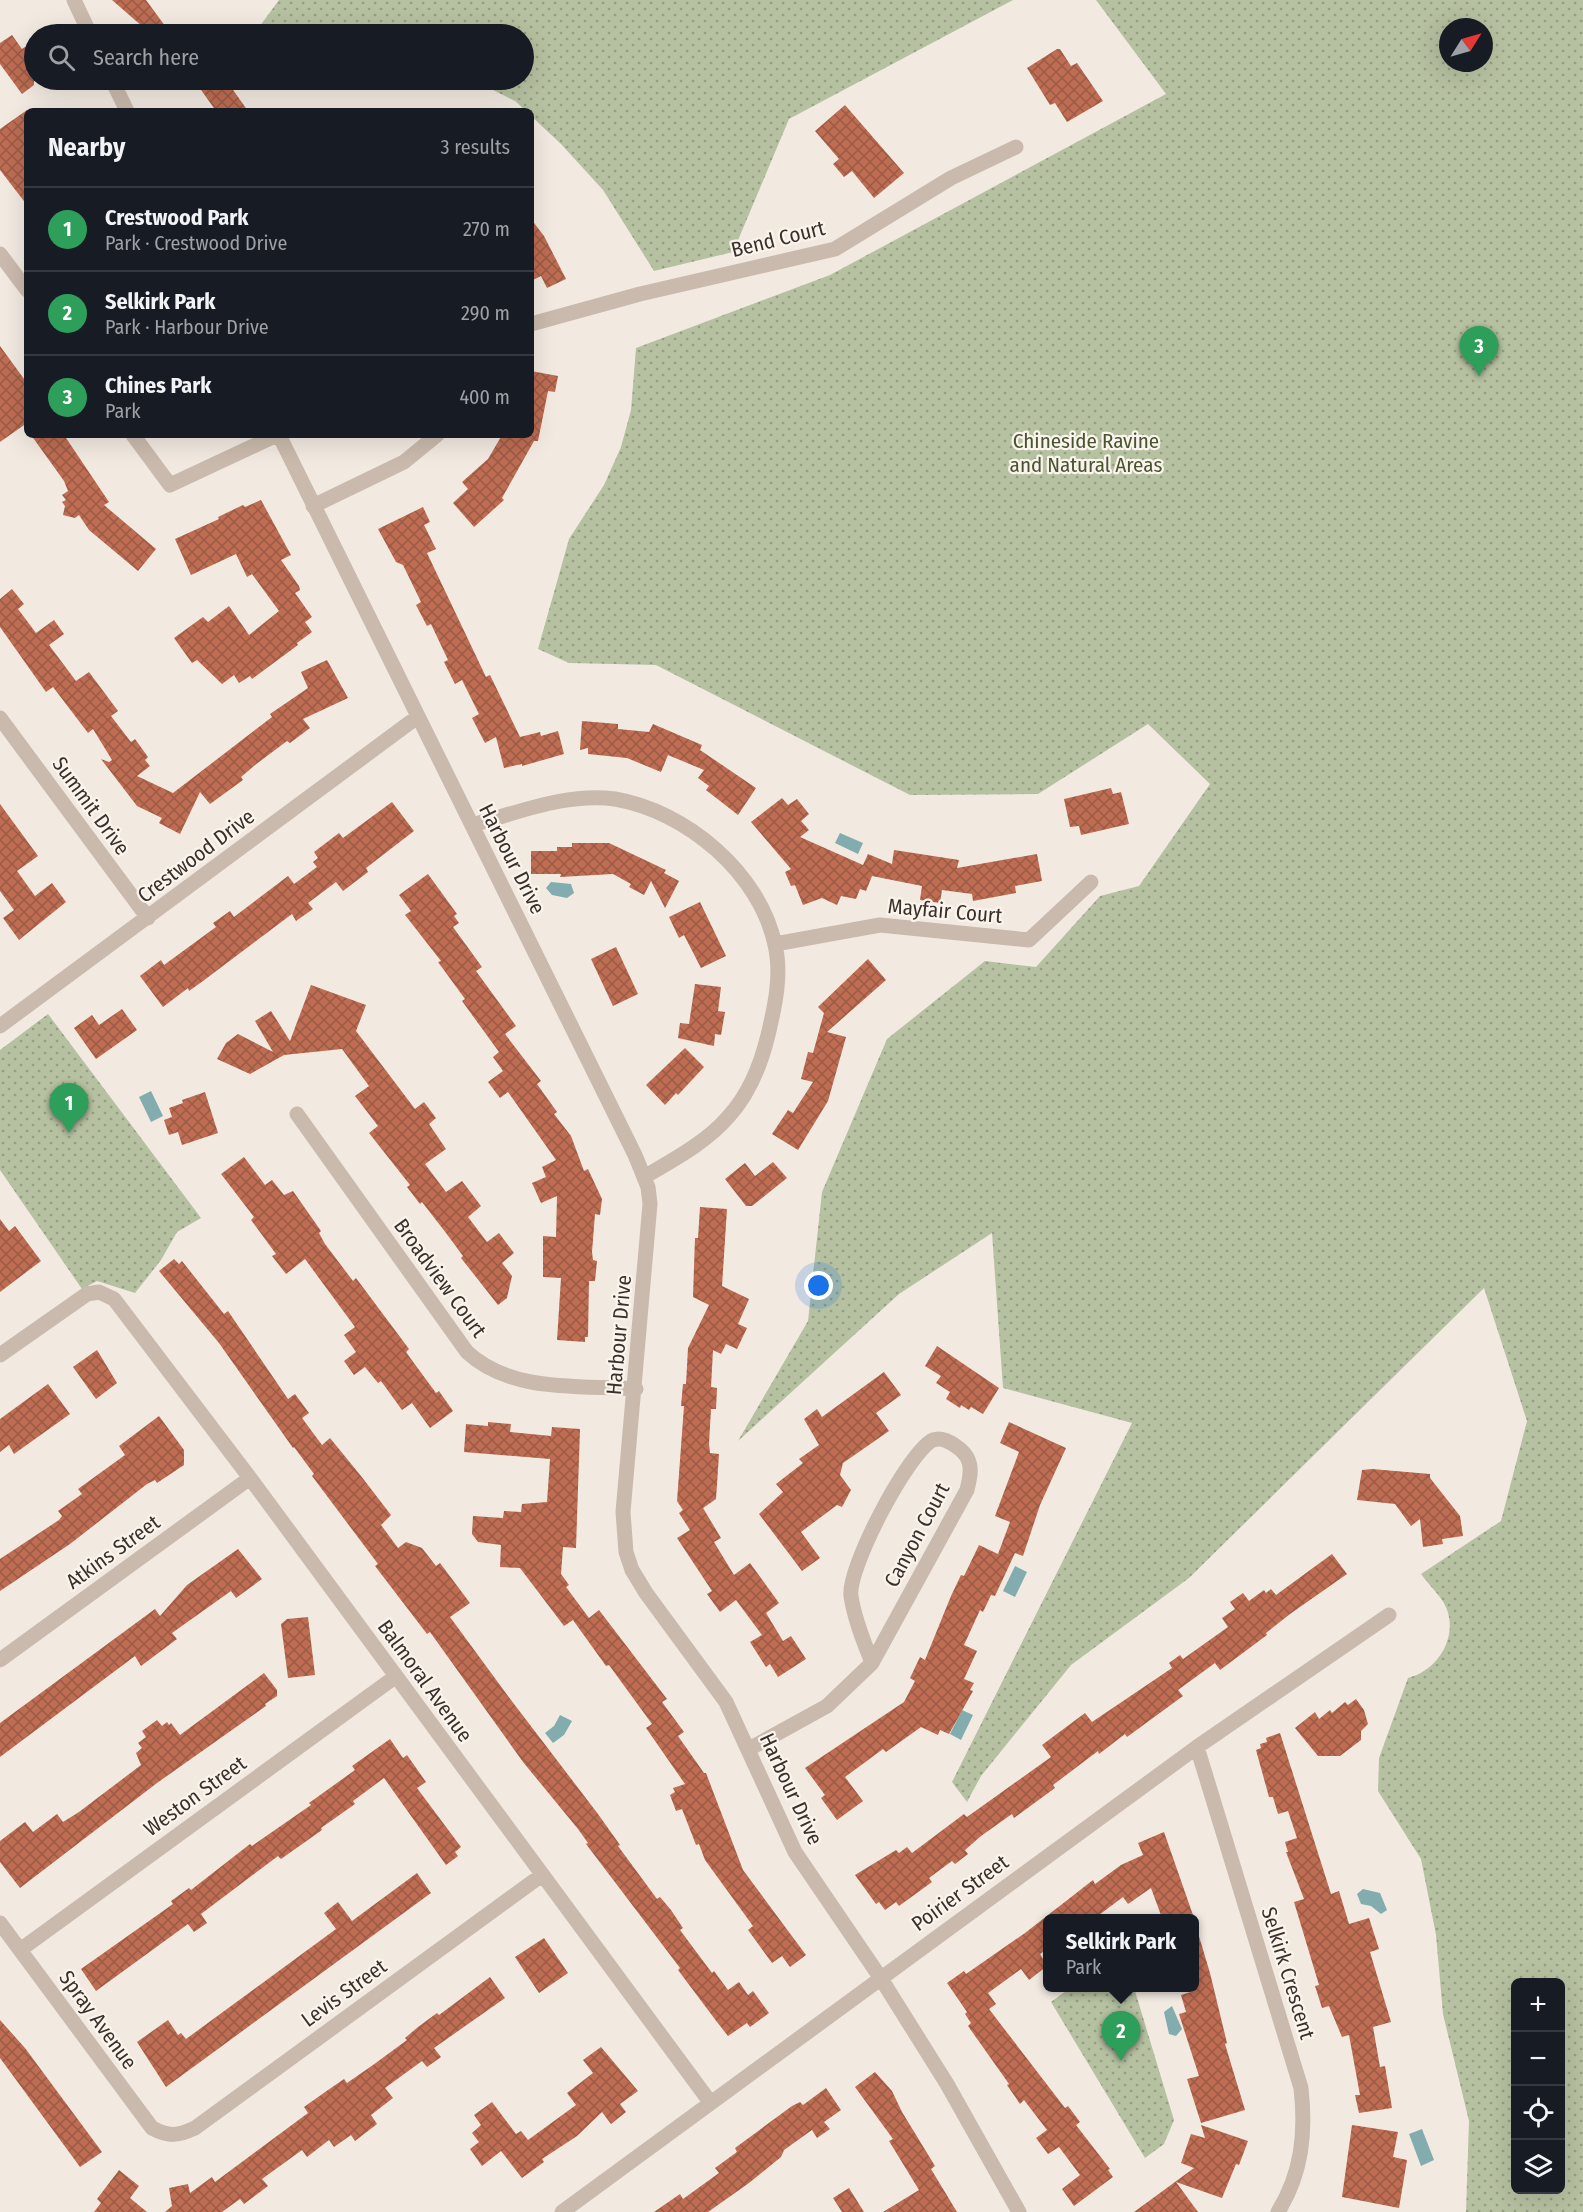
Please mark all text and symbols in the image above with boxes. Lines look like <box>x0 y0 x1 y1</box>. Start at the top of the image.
north arrow <box>1439 18 1493 72</box>
search box <box>24 24 534 90</box>
icon: search <box>45 41 78 74</box>
text: Search here <box>93 44 199 71</box>
text: Nearby <box>48 132 125 163</box>
text: 3 results <box>441 135 510 159</box>
text: Crestwood Park <box>105 204 249 231</box>
street label: Bend Court <box>728 215 828 263</box>
text: 1 <box>63 217 72 241</box>
text: 270 m <box>463 217 510 241</box>
text: Park · Crestwood Drive <box>105 231 287 255</box>
text: Selkirk Park <box>105 288 215 315</box>
text: 2 <box>63 301 72 325</box>
text: 290 m <box>461 301 510 325</box>
text: Park · Harbour Drive <box>105 315 269 339</box>
pin: 3 <box>1460 326 1498 376</box>
text: Chines Park <box>105 372 212 399</box>
text: 3 <box>63 385 72 409</box>
text: 400 m <box>459 385 510 409</box>
text: Park <box>105 399 141 423</box>
park label: Chineside Ravine and Natural Areas <box>1010 428 1162 478</box>
street label: Summit Drive <box>47 752 135 860</box>
street label: Harbour Drive <box>473 800 551 918</box>
street label: Crestwood Drive <box>132 804 260 908</box>
street label: Mayfair Court <box>887 893 1003 929</box>
pin: 1 <box>50 1084 88 1133</box>
street label: Broadview Court <box>388 1213 492 1343</box>
your location <box>804 1271 833 1300</box>
street label: Harbour Drive <box>601 1274 637 1396</box>
street label: Canyon Court <box>879 1478 955 1592</box>
street label: Atkins Street <box>61 1509 165 1595</box>
street label: Balmoral Avenue <box>372 1615 478 1747</box>
street label: Harbour Drive <box>754 1729 828 1849</box>
street label: Weston Street <box>139 1750 251 1842</box>
street label: Poirier Street <box>906 1849 1014 1937</box>
street label: Selkirk Crescent <box>1256 1904 1320 2042</box>
popup <box>1043 1914 1199 1992</box>
text: Selkirk Park <box>1066 1928 1176 1955</box>
street label: Levis Street <box>296 1953 392 2033</box>
text: Park <box>1066 1955 1101 1979</box>
street label: Spray Avenue <box>53 1966 143 2074</box>
map controls <box>1511 1978 1565 2194</box>
button: + <box>1511 1978 1565 2032</box>
pin: 2 <box>1102 2012 1140 2061</box>
button: − <box>1511 2032 1565 2086</box>
button: locate <box>1511 2086 1565 2140</box>
button: layers <box>1511 2140 1565 2194</box>

